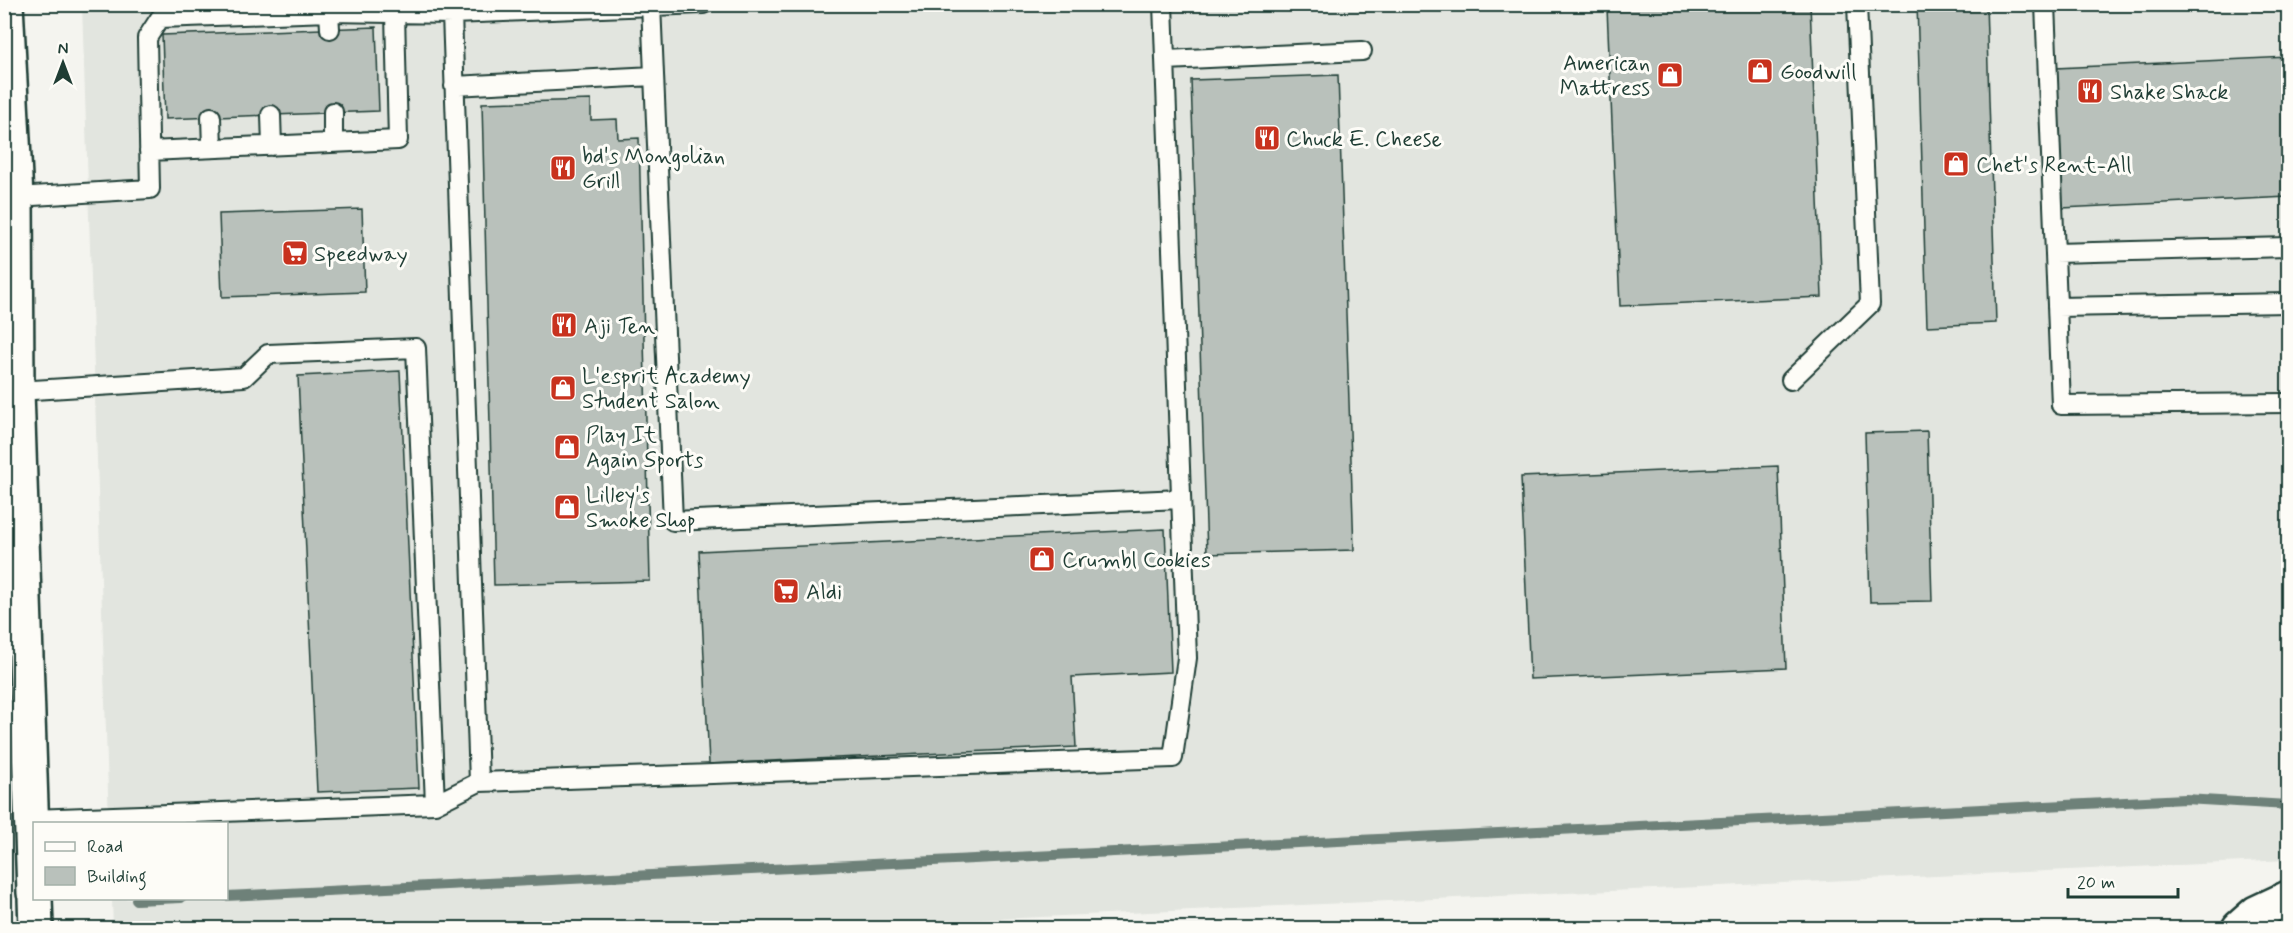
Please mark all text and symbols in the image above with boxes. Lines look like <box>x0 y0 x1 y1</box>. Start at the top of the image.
north arrow <box>33 33 93 93</box>
text: N <box>58 39 68 60</box>
place label: American Mattress <box>1560 50 1650 103</box>
shop icon: Goodwill <box>1745 56 1775 86</box>
place label: Goodwill <box>1780 59 1857 87</box>
shop icon: American Mattress <box>1655 60 1685 90</box>
restaurant icon: Shake Shack <box>2075 76 2105 106</box>
place label: Shake Shack <box>2110 79 2228 107</box>
restaurant icon: Chuck E. Cheese <box>1252 123 1282 153</box>
place label: Chuck E. Cheese <box>1286 126 1442 154</box>
place label: bd's Mongolian Grill <box>582 143 725 196</box>
shop icon: Chet's Rent-All <box>1941 149 1971 179</box>
place label: Chet's Rent-All <box>1976 152 2132 180</box>
restaurant icon: bd's Mongolian Grill <box>548 153 578 183</box>
supermarket icon: Speedway <box>280 238 310 268</box>
place label: Speedway <box>314 241 408 269</box>
restaurant icon: Aji Ten <box>549 310 579 340</box>
place label: Aji Ten <box>584 313 655 341</box>
place label: L'esprit Academy Student Salon <box>582 363 751 416</box>
shop icon: L'esprit Academy Student Salon <box>548 373 578 403</box>
place label: Play It Again Sports <box>586 422 704 476</box>
shop icon: Play It Again Sports <box>552 432 582 462</box>
place label: Lilley's Smoke Shop <box>586 482 696 535</box>
shop icon: Lilley's Smoke Shop <box>552 492 582 522</box>
shop icon: Crumbl Cookies <box>1027 544 1057 574</box>
place label: Crumbl Cookies <box>1062 547 1211 575</box>
supermarket icon: Aldi <box>771 576 801 606</box>
place label: Aldi <box>806 579 842 607</box>
legend <box>33 822 228 900</box>
text: Road <box>87 835 123 859</box>
scale bar <box>2068 861 2178 899</box>
text: Building <box>87 865 147 891</box>
text: 20 m <box>2077 871 2115 895</box>

